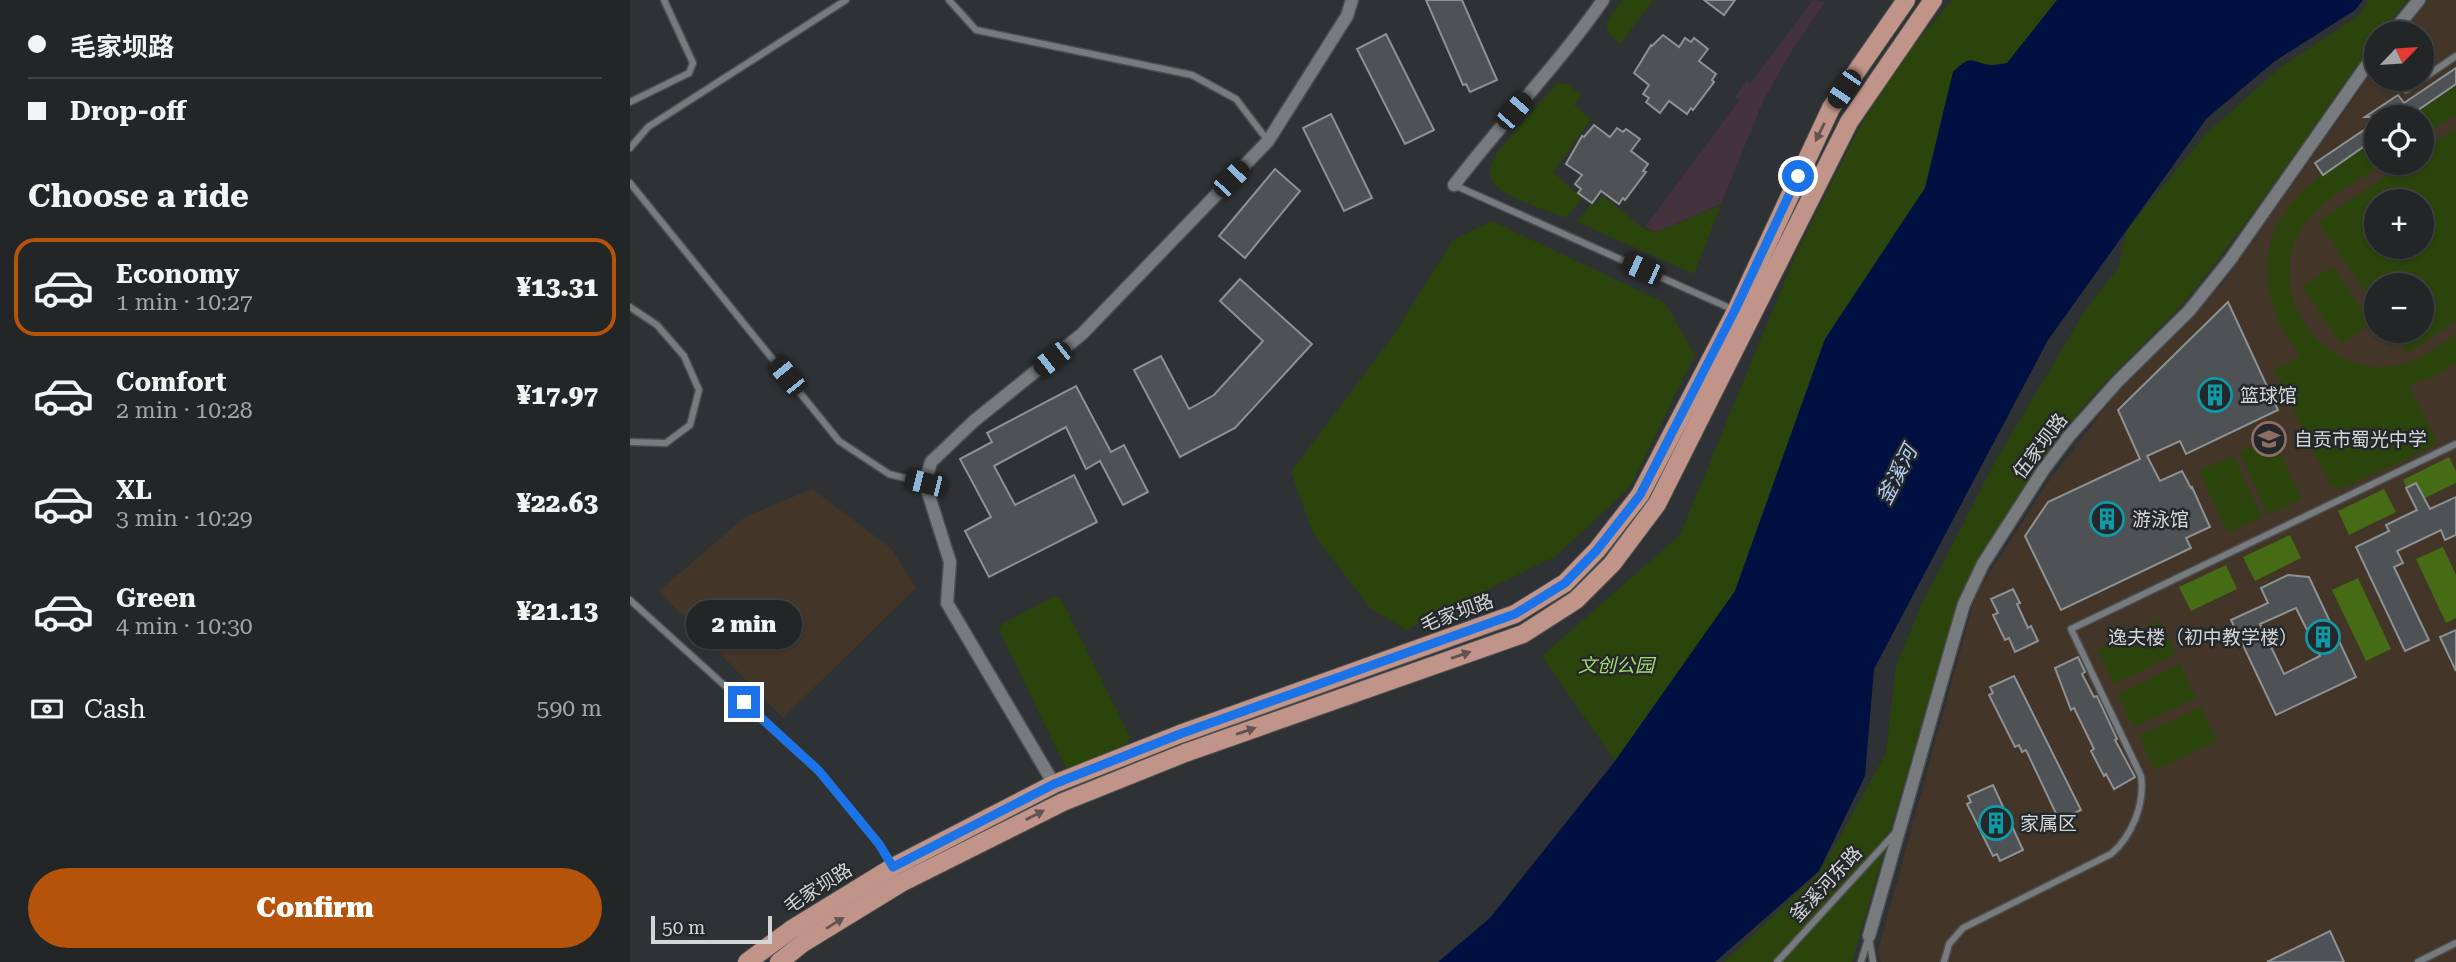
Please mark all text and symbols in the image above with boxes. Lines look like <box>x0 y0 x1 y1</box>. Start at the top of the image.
north arrow <box>2364 21 2434 91</box>
map controls <box>2364 21 2434 343</box>
text: 毛家坝路 <box>70 32 174 62</box>
car <box>1824 66 1865 112</box>
car <box>1493 88 1536 134</box>
text: Drop-off <box>70 96 186 126</box>
button: locate <box>2364 105 2434 175</box>
one-way arrow <box>1814 122 1825 142</box>
car <box>1209 157 1254 201</box>
route start <box>1782 160 1814 192</box>
text: Choose a ride <box>28 177 249 215</box>
button: + <box>2364 189 2434 259</box>
car <box>1619 251 1666 287</box>
icon: car <box>32 256 95 319</box>
text: Economy <box>116 259 239 289</box>
text: ¥13.31 <box>517 272 598 302</box>
button: − <box>2364 273 2434 343</box>
text: 1 min · 10:27 <box>116 289 253 316</box>
car <box>1029 338 1076 380</box>
car <box>766 353 809 399</box>
icon: car <box>32 364 95 427</box>
text: Comfort <box>116 367 226 397</box>
building icon: 篮球馆 <box>2196 376 2234 414</box>
text: ¥17.97 <box>517 380 598 410</box>
place label: 篮球馆 <box>2240 384 2297 407</box>
text: 2 min · 10:28 <box>116 397 253 424</box>
street label: 伍家坝路 <box>2008 409 2072 483</box>
school or university icon: 自贡市蜀光中学 <box>2250 420 2288 458</box>
place label: 自贡市蜀光中学 <box>2294 428 2427 451</box>
water label: 釜溪河 <box>1872 438 1924 509</box>
car <box>903 468 948 498</box>
icon: car <box>32 472 95 535</box>
text: XL <box>116 475 152 505</box>
text: ¥22.63 <box>517 488 598 518</box>
building icon: 游泳馆 <box>2088 500 2126 538</box>
text: 3 min · 10:29 <box>116 505 253 532</box>
place label: 游泳馆 <box>2132 508 2189 531</box>
icon: car <box>32 580 95 643</box>
text: Green <box>116 583 196 613</box>
street label: 毛家坝路 <box>1417 589 1497 637</box>
text: ¥21.13 <box>517 596 598 626</box>
callout: 2 min <box>686 600 802 650</box>
text: 2 min <box>712 611 776 638</box>
text: 4 min · 10:30 <box>116 613 253 640</box>
building icon: 逸夫楼（初中教学楼） <box>2304 618 2342 656</box>
place label: 逸夫楼（初中教学楼） <box>2108 626 2298 649</box>
one-way arrow <box>1451 650 1472 661</box>
park label: 文创公园 <box>1578 654 1657 677</box>
route end <box>728 686 760 718</box>
icon: cash <box>28 690 66 728</box>
text: Cash <box>84 694 146 724</box>
text: 590 m <box>537 695 602 722</box>
one-way arrow <box>1236 725 1257 736</box>
building icon: 家属区 <box>1977 804 2015 842</box>
one-way arrow <box>1025 810 1045 821</box>
place label: 家属区 <box>2020 812 2077 835</box>
street label: 釜溪河东路 <box>1785 841 1867 927</box>
street label: 毛家坝路 <box>780 858 856 918</box>
button: Confirm <box>28 868 602 948</box>
scale bar <box>651 913 772 945</box>
text: 50 m <box>662 916 705 939</box>
one-way arrow <box>826 917 845 930</box>

